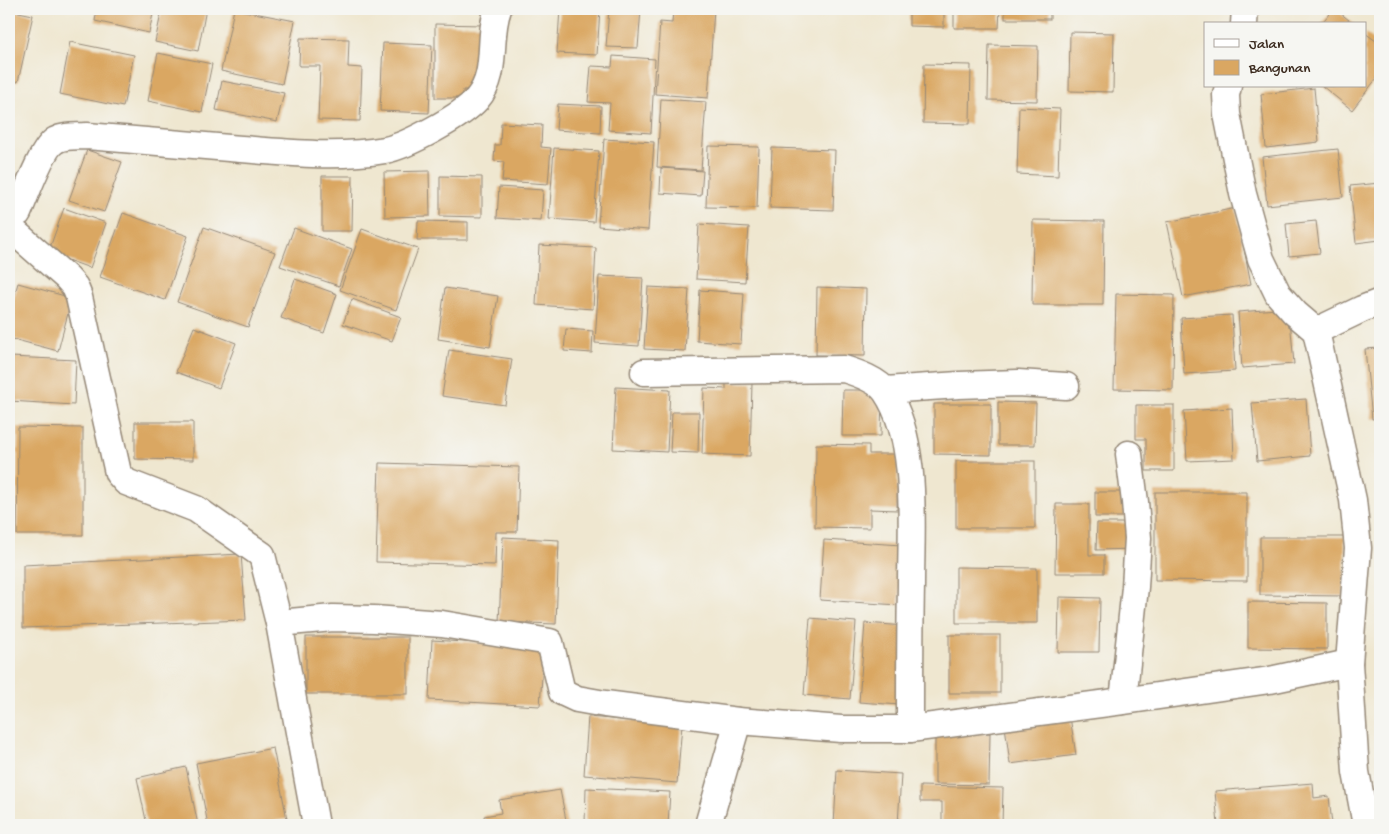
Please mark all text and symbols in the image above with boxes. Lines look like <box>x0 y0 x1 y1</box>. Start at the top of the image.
legend <box>1204 22 1366 88</box>
text: Jalan <box>1249 36 1284 54</box>
text: Bangunan <box>1248 60 1310 78</box>

